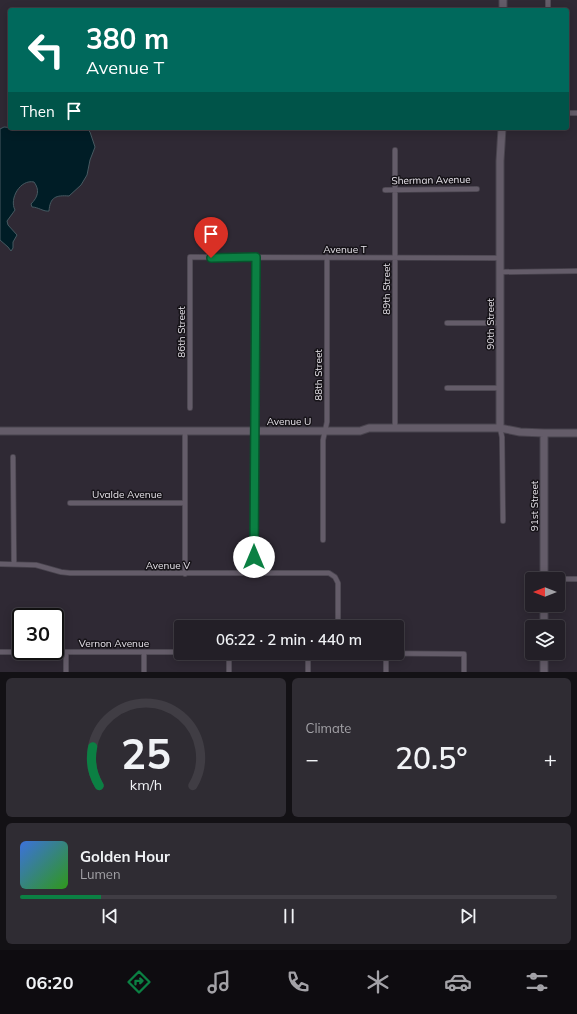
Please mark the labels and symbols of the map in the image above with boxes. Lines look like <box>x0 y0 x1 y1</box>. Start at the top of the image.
street label: Sherman Avenue <box>391 173 471 187</box>
pin <box>194 217 228 258</box>
street label: Avenue T <box>323 243 367 256</box>
street label: 89th Street <box>380 263 393 315</box>
street label: 90th Street <box>484 298 497 350</box>
street label: 86th Street <box>175 306 188 358</box>
street label: 88th Street <box>312 349 325 401</box>
street label: Avenue U <box>267 415 311 428</box>
street label: 91st Street <box>528 480 541 531</box>
street label: Uvalde Avenue <box>92 488 162 501</box>
position arrow <box>233 536 275 578</box>
street label: Avenue V <box>146 559 190 572</box>
north arrow <box>525 572 565 612</box>
speed limit sign: 30 <box>12 608 64 660</box>
street label: Vernon Avenue <box>79 637 149 650</box>

